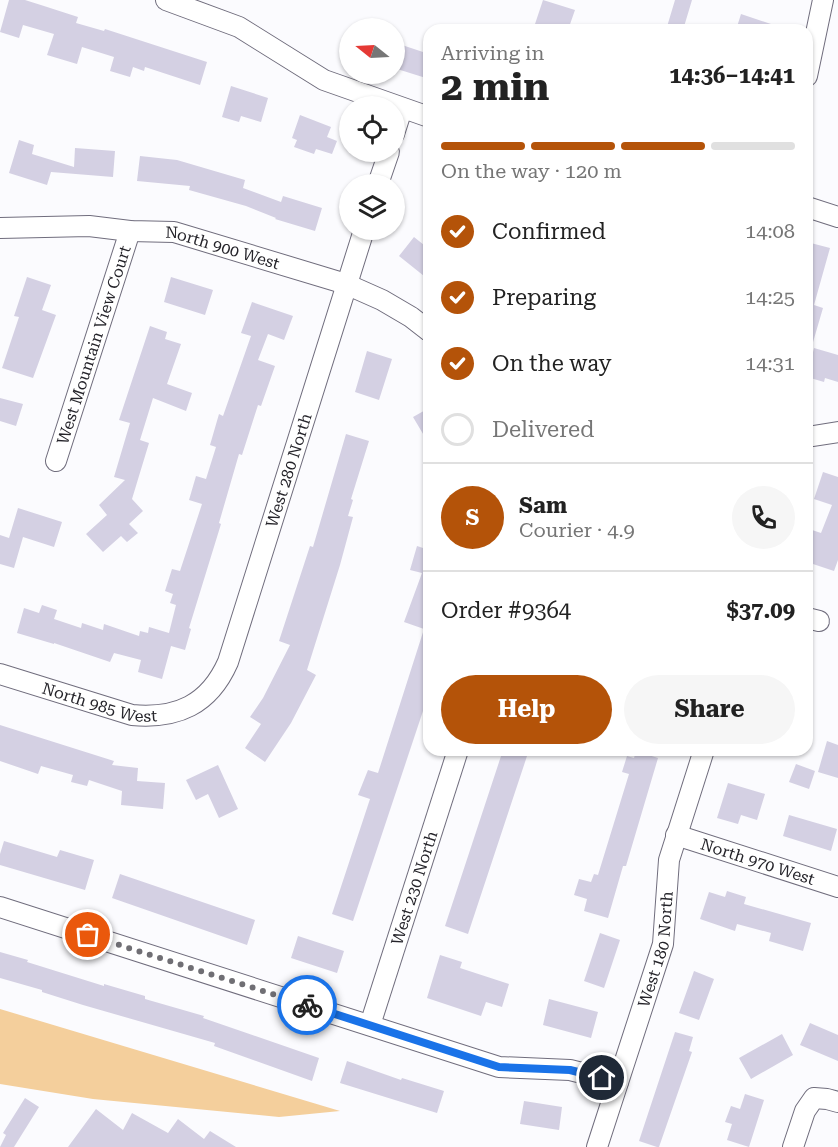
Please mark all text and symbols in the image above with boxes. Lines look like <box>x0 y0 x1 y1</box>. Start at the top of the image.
north arrow <box>339 18 405 84</box>
map controls <box>339 18 405 240</box>
text: Arriving in <box>441 41 544 65</box>
text: 14:36–14:41 <box>669 63 795 88</box>
text: 2 min <box>441 64 549 110</box>
button: locate <box>339 96 405 162</box>
text: On the way · 120 m <box>441 159 622 183</box>
button: layers <box>339 174 405 240</box>
icon: check <box>441 215 474 248</box>
text: Confirmed <box>492 219 606 244</box>
text: 14:08 <box>745 219 795 243</box>
street label: North 900 West <box>165 222 282 273</box>
street label: West Mountain View Court <box>53 243 134 447</box>
icon: check <box>441 281 474 314</box>
text: Preparing <box>492 285 596 310</box>
text: 14:25 <box>745 285 795 309</box>
icon: check <box>441 347 474 380</box>
text: On the way <box>492 351 612 376</box>
text: 14:31 <box>745 351 795 375</box>
street label: West 280 North <box>262 411 315 530</box>
text: Delivered <box>492 417 594 442</box>
button: phone <box>732 486 795 549</box>
text: Sam <box>519 493 567 518</box>
text: S <box>466 505 479 530</box>
text: Courier · 4.9 <box>519 518 635 542</box>
text: Order #9364 <box>441 598 571 623</box>
text: $37.09 <box>726 598 795 623</box>
button: Help <box>441 675 612 744</box>
button: Share <box>624 675 795 744</box>
street label: North 985 West <box>40 678 158 725</box>
street label: West 230 North <box>387 828 441 947</box>
street label: North 970 West <box>699 834 817 888</box>
street label: West 180 North <box>634 891 676 1009</box>
pin <box>62 909 113 960</box>
icon: bag <box>71 918 104 951</box>
courier <box>277 975 337 1035</box>
icon: bike <box>291 989 324 1022</box>
pin <box>576 1052 627 1103</box>
icon: home <box>585 1061 618 1094</box>

